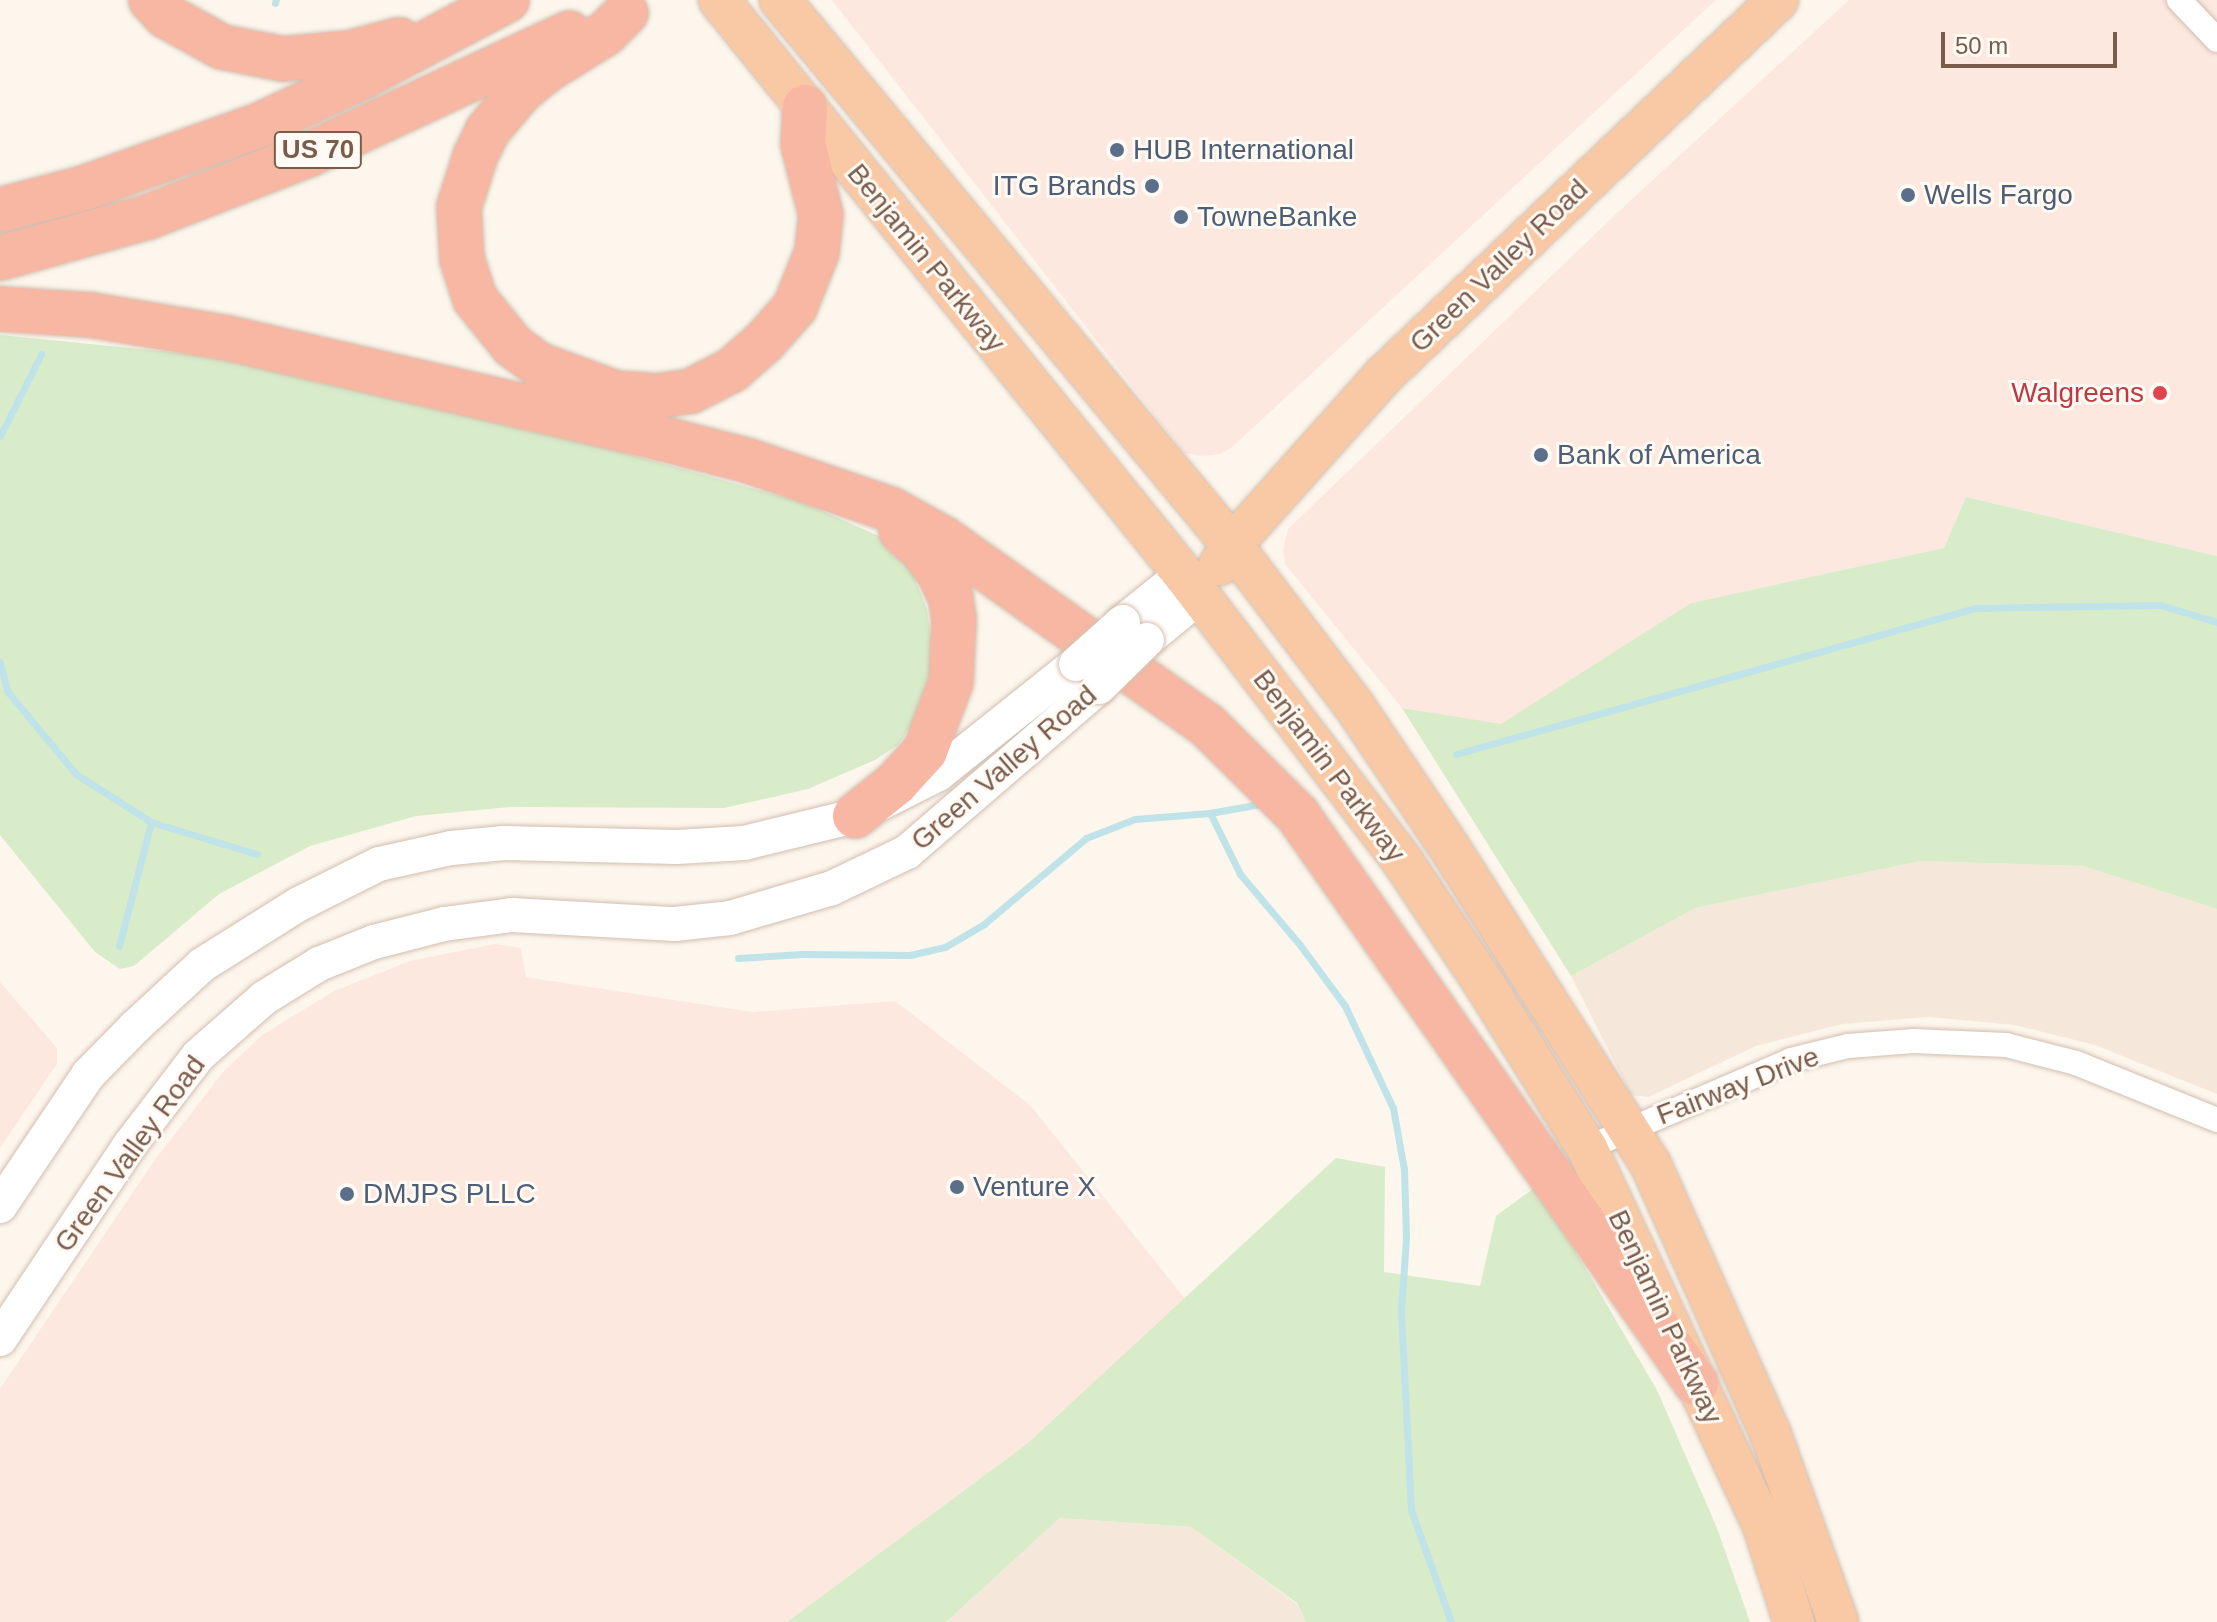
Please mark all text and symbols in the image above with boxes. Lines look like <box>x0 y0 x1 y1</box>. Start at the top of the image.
scale bar <box>1945 16 2121 66</box>
text: 50 m <box>1955 32 2008 59</box>
road number: US 70 <box>272 128 364 172</box>
place label: HUB International <box>1133 133 1354 167</box>
marker: HUB International <box>1108 141 1126 159</box>
street label: Benjamin Parkway <box>840 157 1012 359</box>
place label: ITG Brands <box>993 169 1136 203</box>
street label: Green Valley Road <box>1403 172 1595 360</box>
marker: ITG Brands <box>1143 177 1161 195</box>
place label: Wells Fargo <box>1924 178 2073 212</box>
marker: Wells Fargo <box>1899 186 1917 204</box>
place label: TowneBanke <box>1197 200 1357 234</box>
marker: TowneBanke <box>1172 208 1190 226</box>
place label: Walgreens <box>2011 376 2144 410</box>
marker: Walgreens <box>2151 384 2169 402</box>
place label: Bank of America <box>1557 438 1762 472</box>
marker: Bank of America <box>1532 446 1550 464</box>
street label: Benjamin Parkway <box>1246 663 1412 869</box>
street label: Green Valley Road <box>904 678 1104 858</box>
street label: Fairway Drive <box>1652 1040 1824 1132</box>
street label: Green Valley Road <box>47 1049 213 1259</box>
place label: Venture X <box>973 1170 1096 1204</box>
place label: DMJPS PLLC <box>363 1177 536 1211</box>
marker: Venture X <box>948 1178 966 1196</box>
marker: DMJPS PLLC <box>338 1185 356 1203</box>
street label: Benjamin Parkway <box>1601 1205 1729 1429</box>

